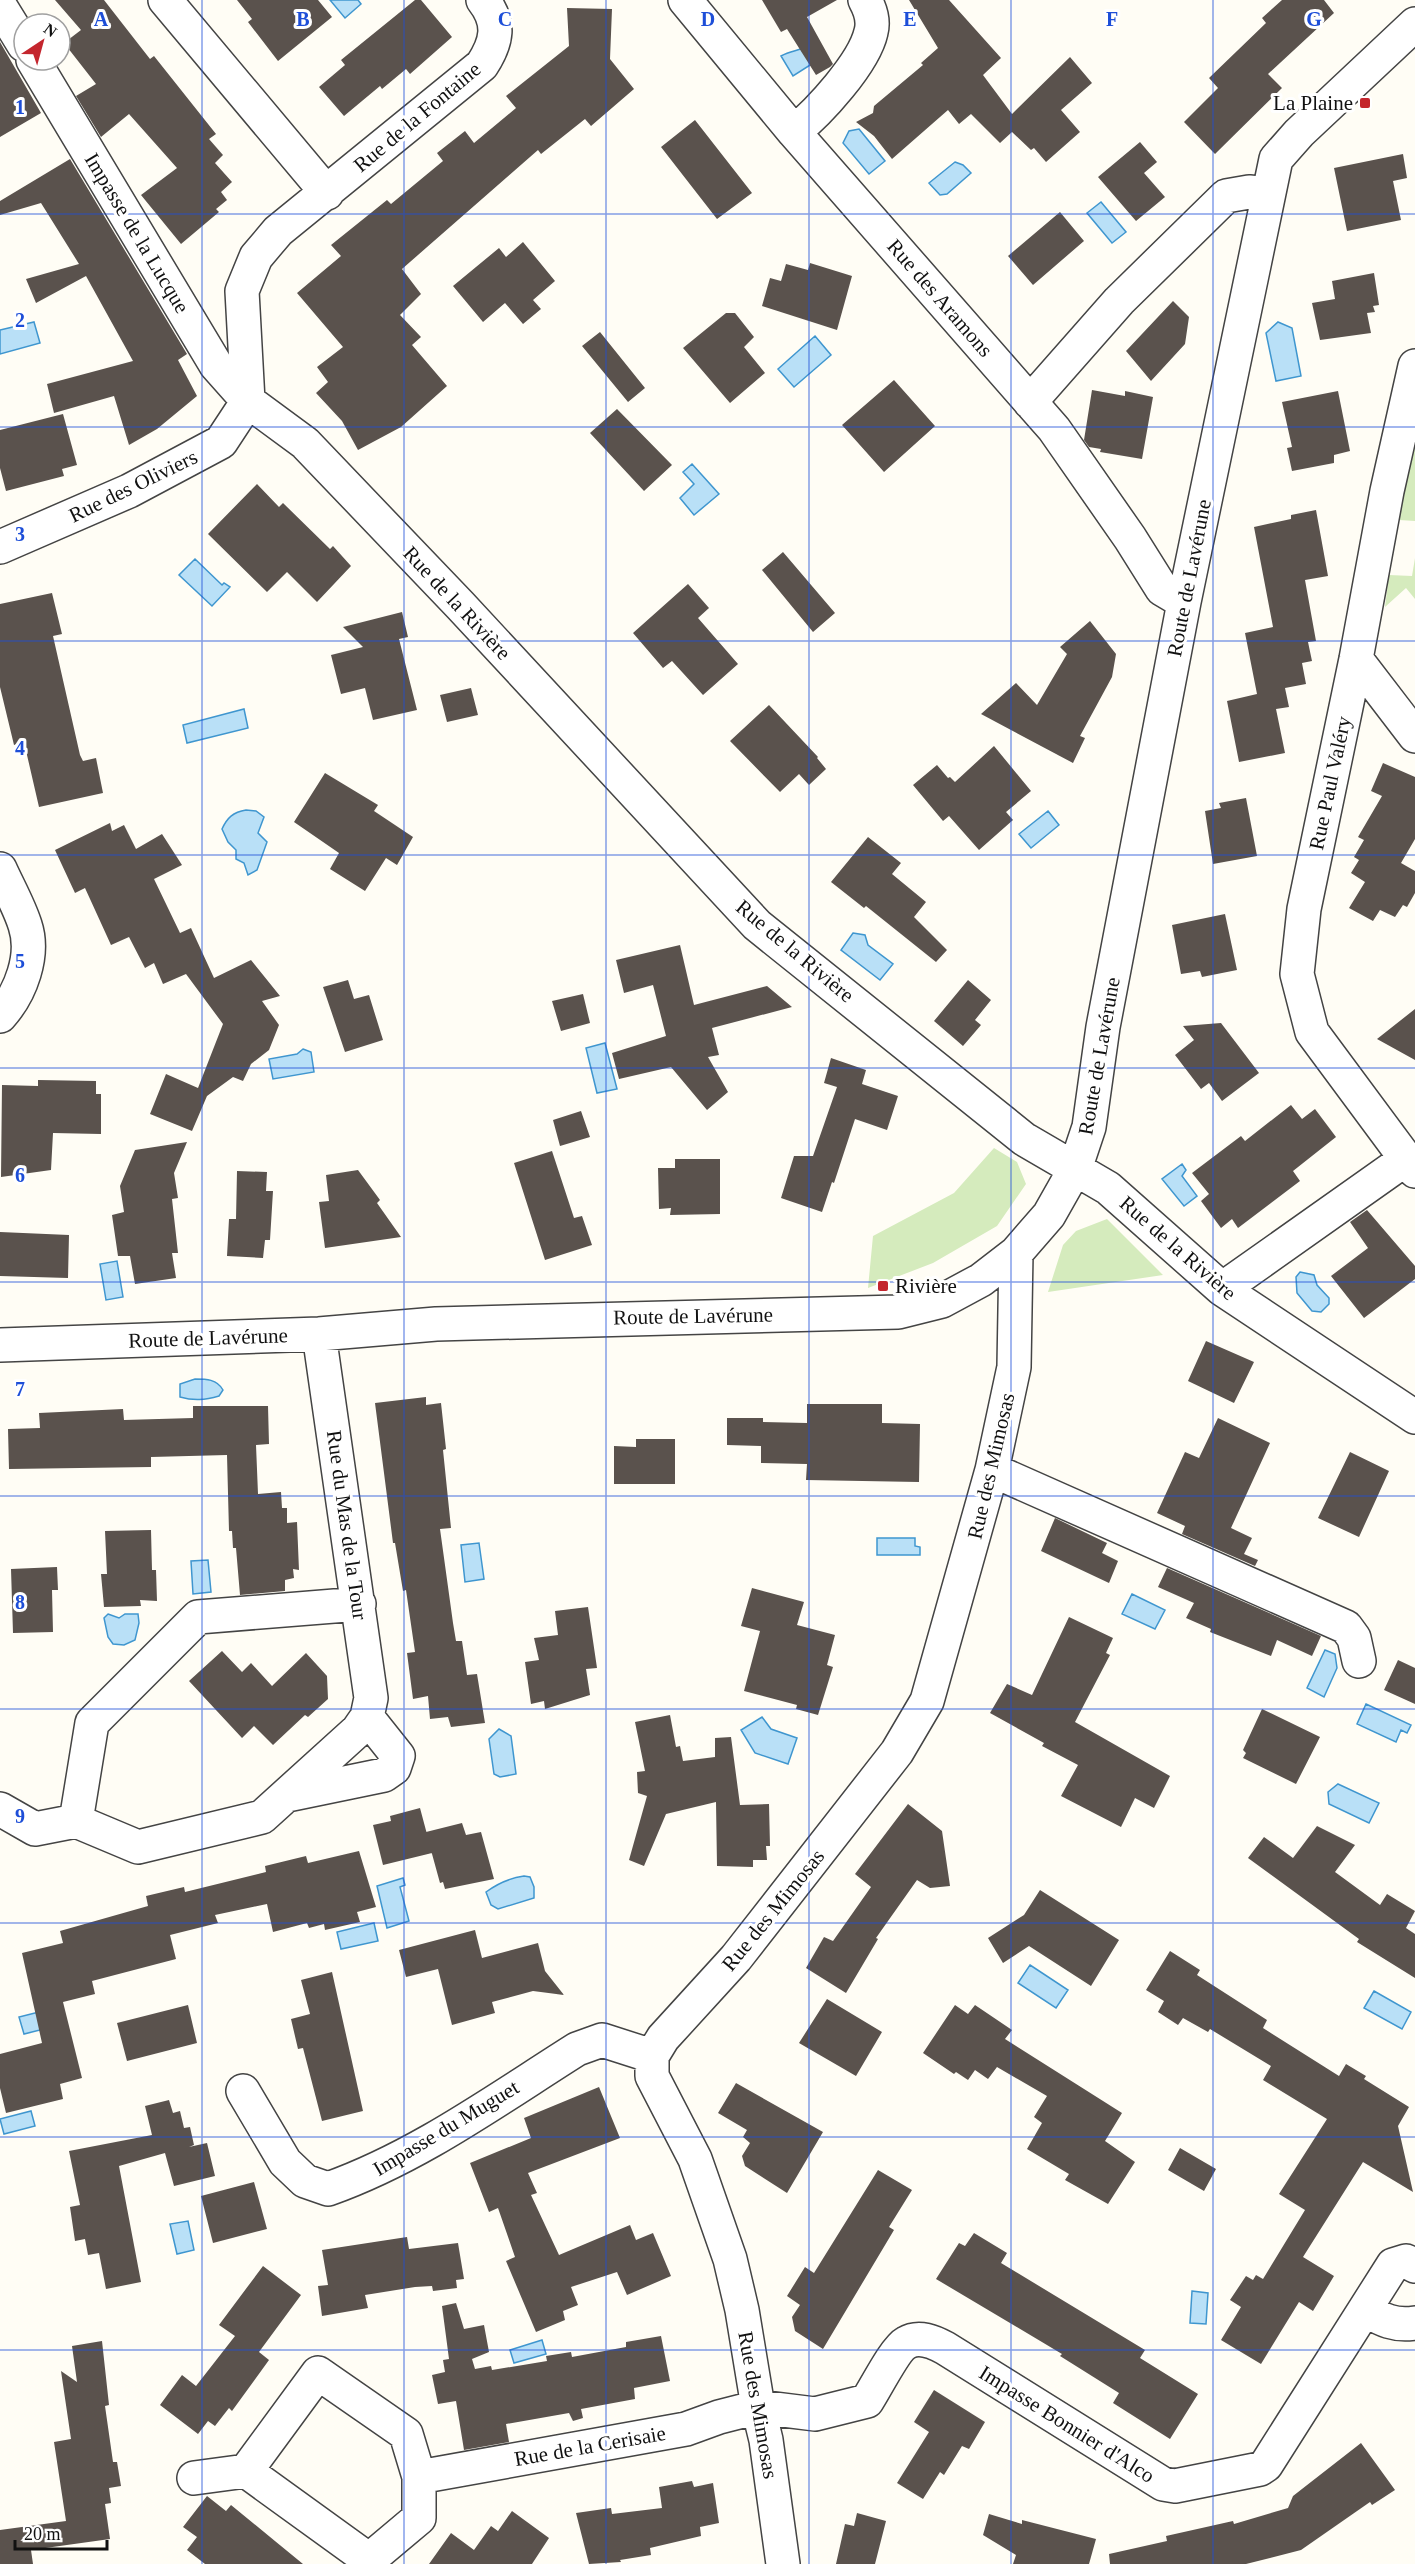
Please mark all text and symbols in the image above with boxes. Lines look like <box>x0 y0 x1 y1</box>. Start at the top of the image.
text: A <box>94 8 109 30</box>
text: B <box>296 8 310 30</box>
text: C <box>498 8 512 30</box>
text: D <box>701 8 715 30</box>
text: E <box>903 8 917 30</box>
text: F <box>1106 8 1118 30</box>
text: G <box>1306 8 1322 30</box>
north arrow <box>12 12 72 72</box>
text: N <box>41 20 61 41</box>
street label: Rue de la Fontaine <box>349 57 485 177</box>
place label: La Plaine <box>1273 91 1353 115</box>
text: 1 <box>15 96 25 118</box>
marker: La Plaine <box>1358 96 1372 110</box>
street label: Impasse de la Lucque <box>80 149 194 317</box>
street label: Rue des Aramons <box>882 234 998 362</box>
text: 2 <box>15 309 25 331</box>
street label: Rue des Oliviers <box>65 445 201 527</box>
street label: Route de Lavérune <box>1162 497 1216 659</box>
text: 3 <box>15 523 25 545</box>
street label: Rue de la Rivière <box>398 541 516 665</box>
street label: Rue Paul Valéry <box>1304 713 1356 852</box>
text: 4 <box>15 737 25 759</box>
street label: Rue de la Rivière <box>731 895 859 1007</box>
text: 5 <box>15 950 25 972</box>
street label: Route de Lavérune <box>1073 975 1125 1137</box>
text: 6 <box>15 1164 25 1186</box>
street label: Rue de la Rivière <box>1115 1191 1241 1305</box>
place label: Rivière <box>895 1274 957 1298</box>
marker: Rivière <box>876 1279 890 1293</box>
street label: Route de Lavérune <box>613 1303 773 1329</box>
street label: Route de Lavérune <box>128 1323 288 1353</box>
text: 7 <box>15 1378 25 1400</box>
street label: Rue des Mimosas <box>963 1391 1019 1541</box>
street label: Rue du Mas de la Tour <box>322 1429 372 1621</box>
text: 8 <box>15 1591 25 1613</box>
text: 9 <box>15 1805 25 1827</box>
street label: Rue des Mimosas <box>717 1844 829 1976</box>
street label: Impasse du Muguet <box>369 2075 523 2181</box>
street label: Rue des Mimosas <box>733 2329 783 2481</box>
street label: Impasse Bonnier d'Alco <box>975 2360 1159 2488</box>
street label: Rue de la Cerisaie <box>512 2421 668 2471</box>
scale bar <box>15 2513 106 2551</box>
text: 20 m <box>24 2524 61 2544</box>

